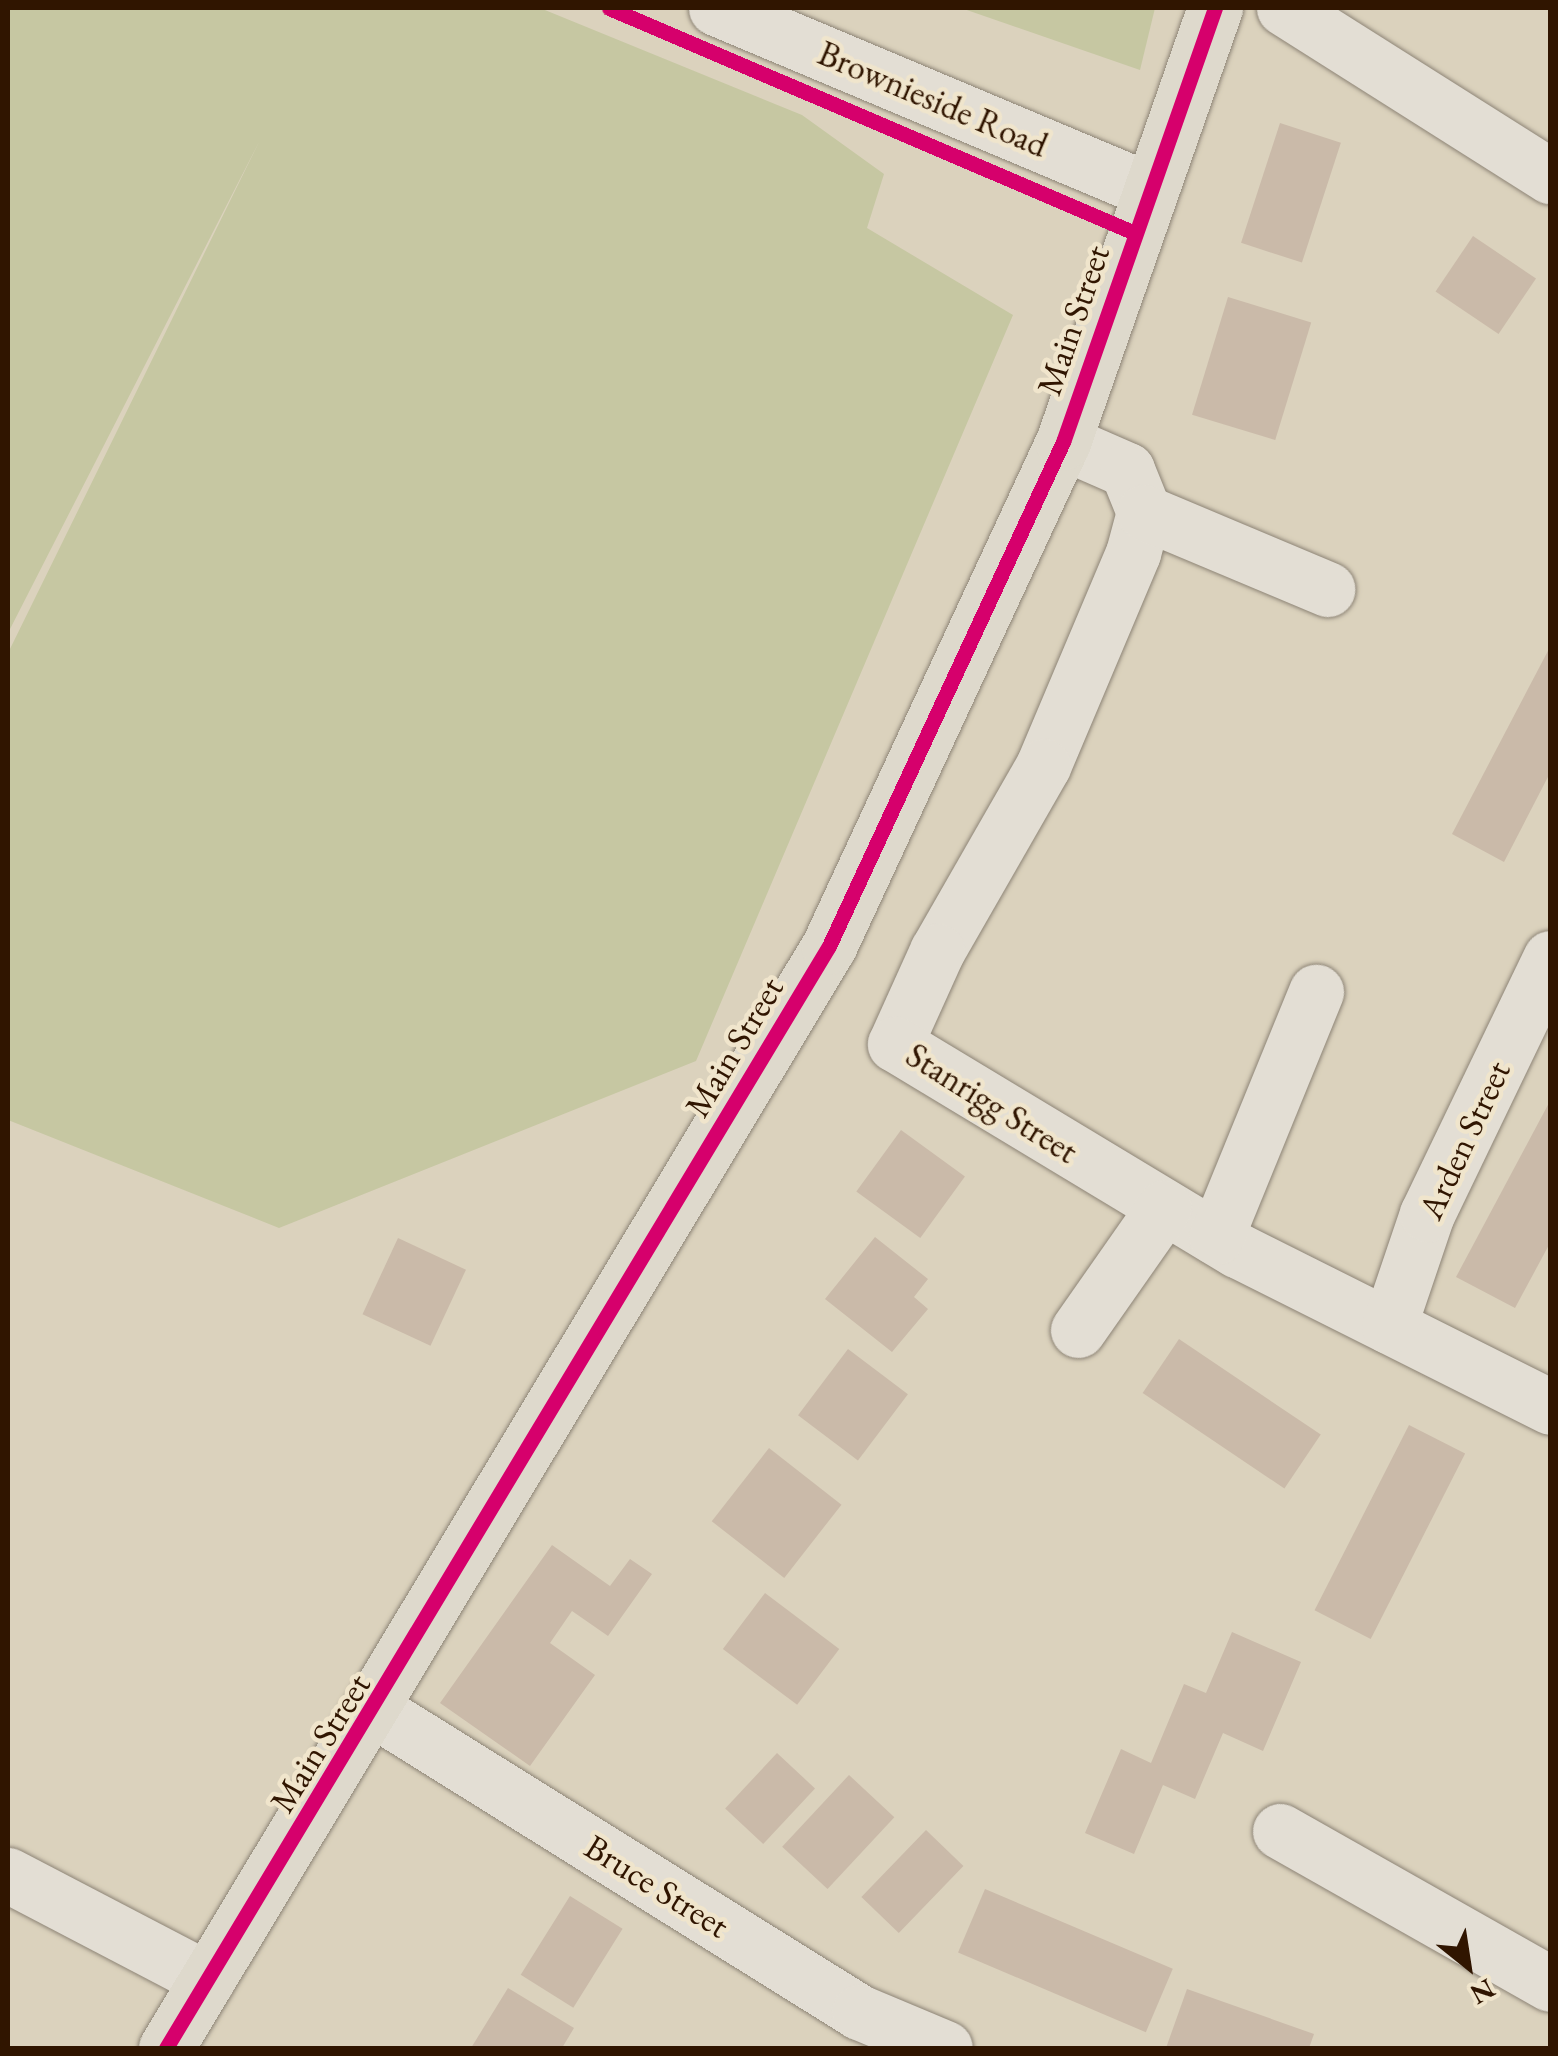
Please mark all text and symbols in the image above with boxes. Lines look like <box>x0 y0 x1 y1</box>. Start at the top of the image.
street label: Brownieside Road <box>812 32 1054 166</box>
street label: Main Street <box>1028 240 1118 400</box>
street label: Main Street <box>676 969 792 1125</box>
street label: Stanrigg Street <box>898 1034 1086 1172</box>
street label: Arden Street <box>1409 1054 1519 1226</box>
street label: Main Street <box>261 1666 379 1820</box>
street label: Bruce Street <box>577 1825 737 1947</box>
north arrow <box>1418 1916 1518 2016</box>
text: N <box>1464 1971 1502 2013</box>

